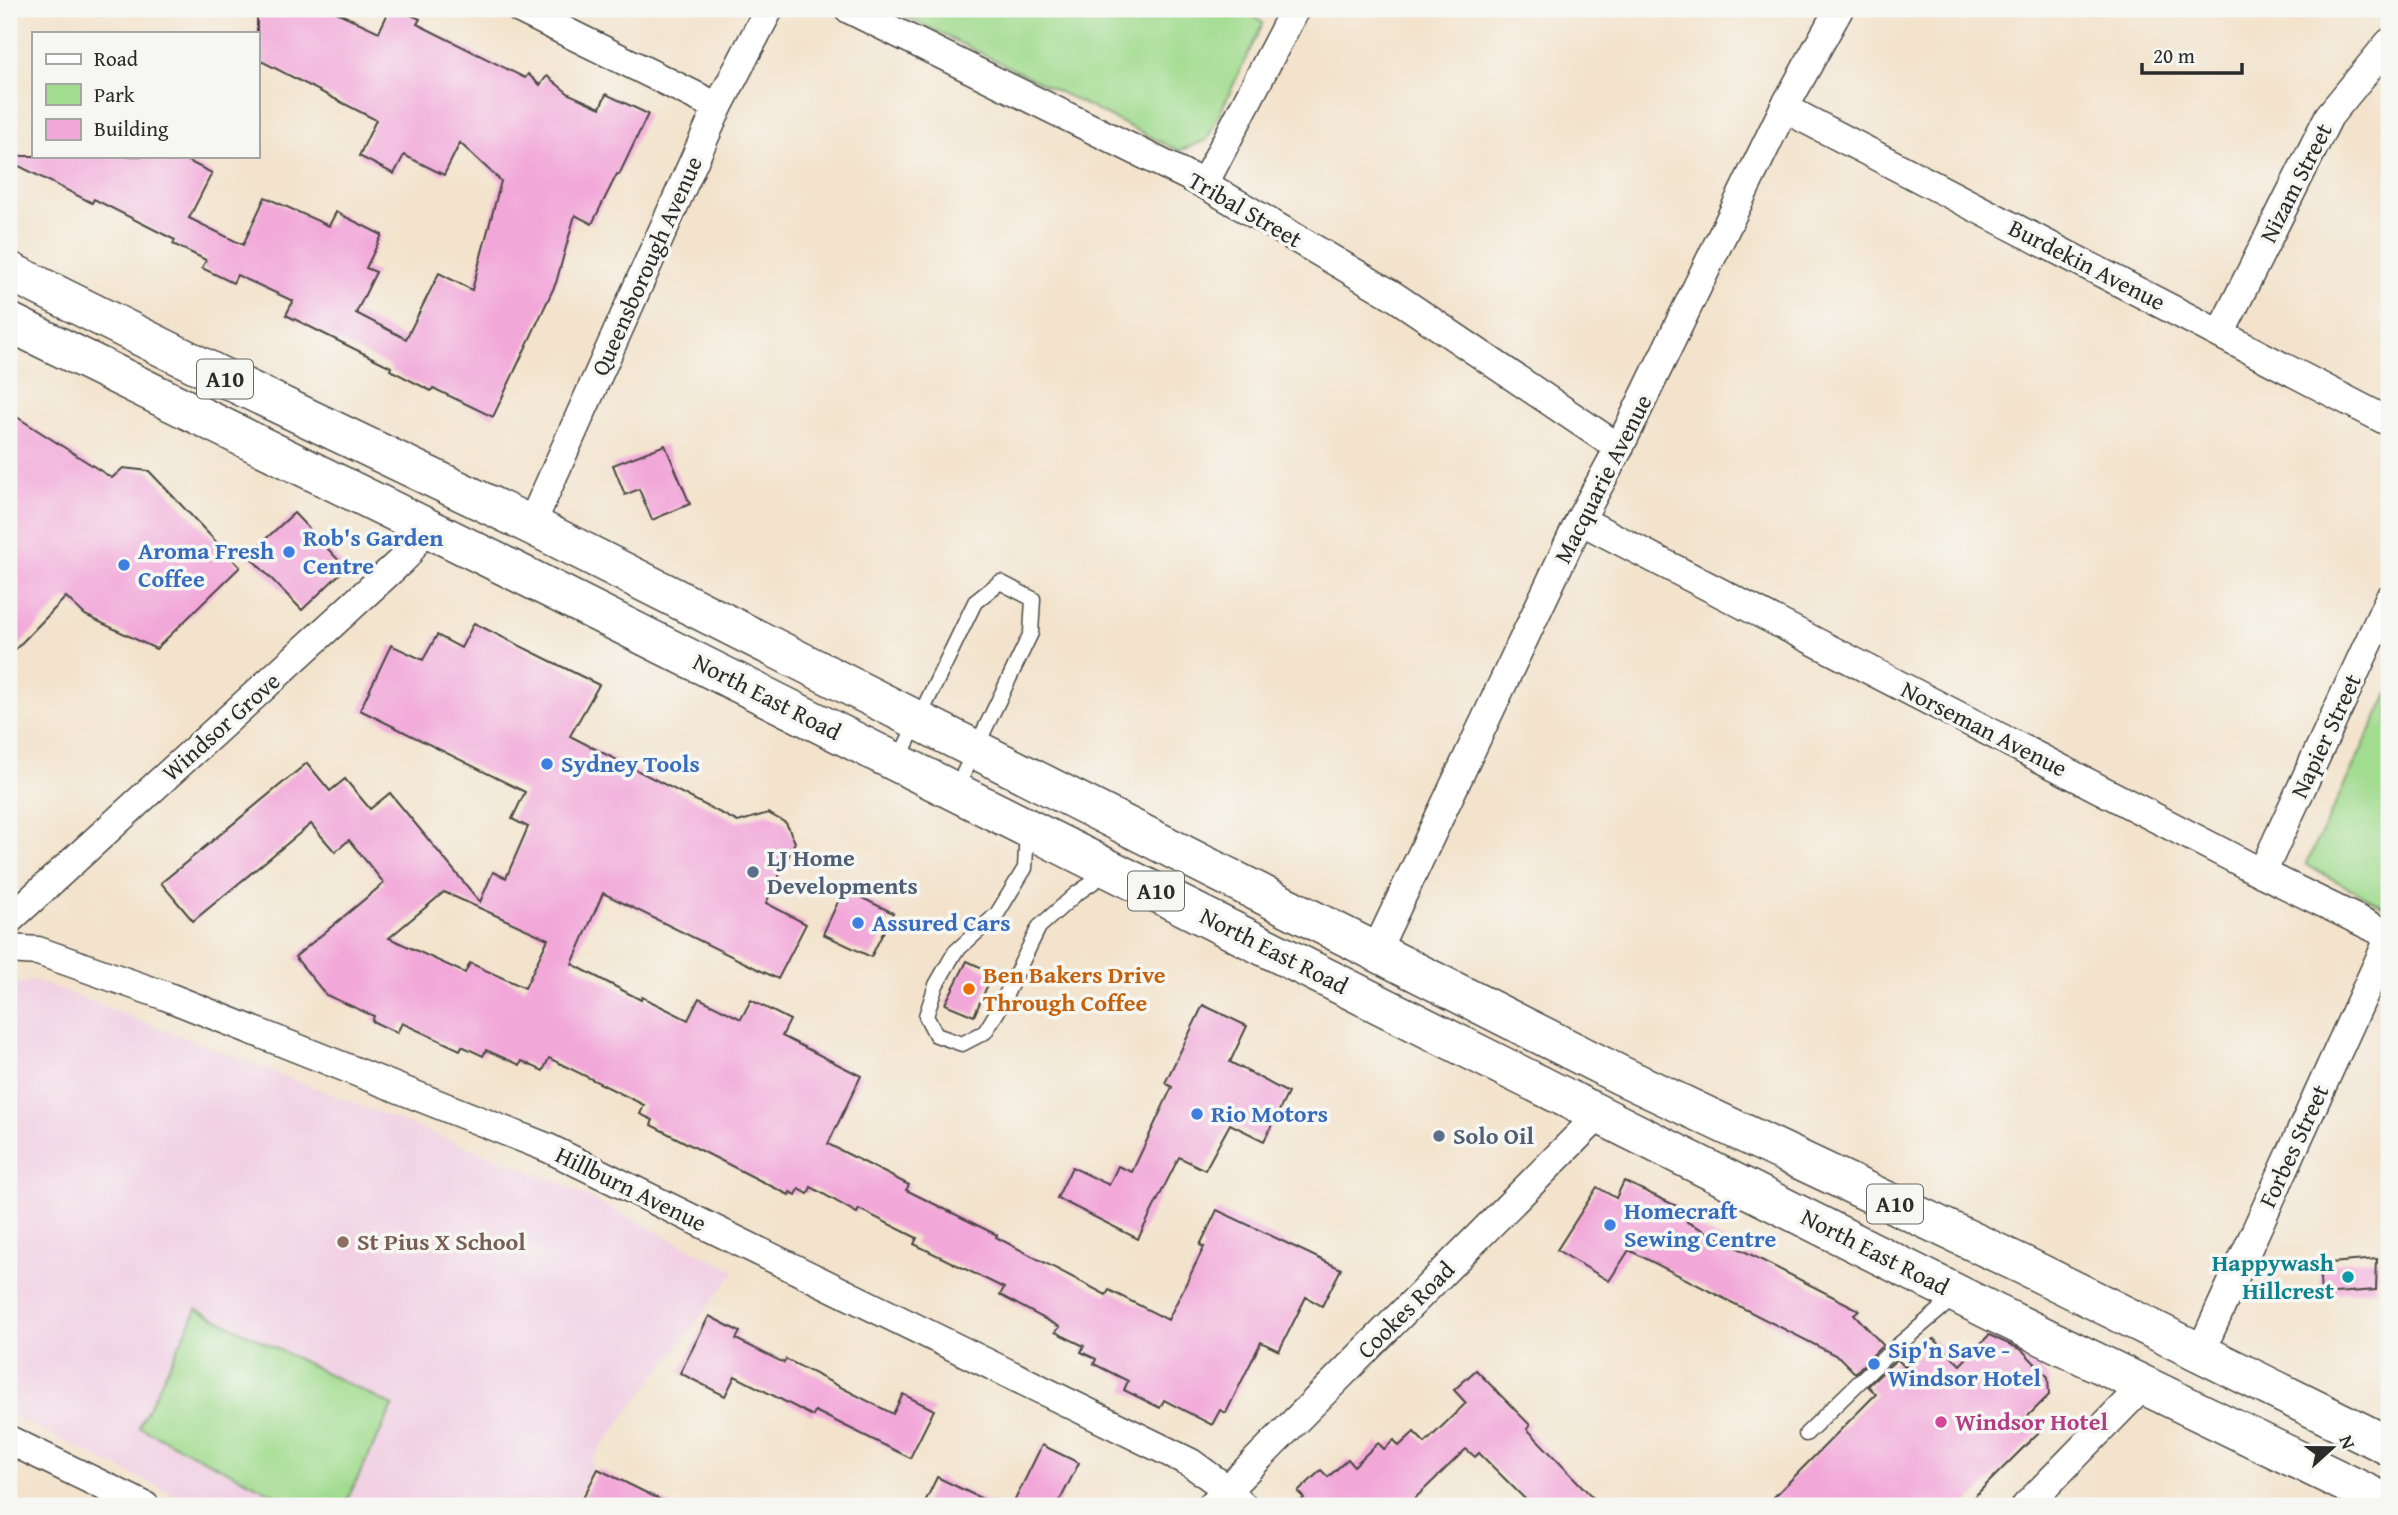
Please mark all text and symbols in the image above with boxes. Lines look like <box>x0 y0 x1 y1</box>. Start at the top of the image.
legend <box>32 32 259 158</box>
scale bar <box>2142 32 2242 76</box>
text: 20 m <box>2153 40 2195 71</box>
text: Road <box>94 43 139 74</box>
text: Park <box>94 79 135 110</box>
text: Building <box>94 113 169 144</box>
street label: Nizam Street <box>2250 117 2341 249</box>
street label: Queensborough Avenue <box>582 150 711 381</box>
street label: Tribal Street <box>1182 163 1309 257</box>
street label: Burdekin Avenue <box>2003 210 2172 319</box>
road number: A10 <box>197 360 253 398</box>
street label: Macquarie Avenue <box>1545 388 1660 569</box>
place label: Rob's Garden Centre <box>303 520 443 583</box>
place label: Aroma Fresh Coffee <box>138 533 274 596</box>
marker: Rob's Garden Centre <box>281 544 297 560</box>
marker: Aroma Fresh Coffee <box>116 557 132 573</box>
street label: North East Road <box>687 644 848 749</box>
street label: Windsor Grove <box>154 664 288 789</box>
street label: Napier Street <box>2281 667 2370 804</box>
street label: Norseman Avenue <box>1895 672 2073 785</box>
place label: Sydney Tools <box>561 746 700 781</box>
marker: Sydney Tools <box>539 756 555 772</box>
place label: LJ Home Developments <box>767 840 918 903</box>
marker: LJ Home Developments <box>745 864 761 880</box>
road number: A10 <box>1128 872 1184 911</box>
street label: North East Road <box>1194 898 1355 1003</box>
place label: Assured Cars <box>872 905 1010 940</box>
marker: Assured Cars <box>850 915 866 931</box>
place label: Ben Bakers Drive Through Coffee <box>983 957 1166 1020</box>
marker: Ben Bakers Drive Through Coffee <box>961 981 977 997</box>
street label: Forbes Street <box>2250 1078 2338 1213</box>
place label: Rio Motors <box>1211 1096 1328 1131</box>
marker: Rio Motors <box>1189 1106 1205 1122</box>
place label: Solo Oil <box>1453 1118 1534 1153</box>
marker: Solo Oil <box>1431 1128 1447 1144</box>
street label: Hillburn Avenue <box>550 1137 713 1240</box>
road number: A10 <box>1867 1184 1923 1224</box>
place label: Homecraft Sewing Centre <box>1624 1193 1777 1256</box>
street label: North East Road <box>1795 1199 1956 1304</box>
marker: Homecraft Sewing Centre <box>1602 1217 1618 1233</box>
place label: St Pius X School <box>357 1224 526 1259</box>
marker: St Pius X School <box>335 1234 351 1250</box>
place label: Happywash Hillcrest <box>2212 1245 2334 1308</box>
street label: Cookes Road <box>1349 1253 1463 1366</box>
marker: Happywash Hillcrest <box>2340 1269 2356 1285</box>
place label: Sip'n Save - Windsor Hotel <box>1888 1332 2041 1395</box>
marker: Sip'n Save - Windsor Hotel <box>1866 1356 1882 1372</box>
place label: Windsor Hotel <box>1955 1404 2108 1439</box>
marker: Windsor Hotel <box>1933 1414 1949 1430</box>
north arrow <box>2296 1414 2366 1484</box>
text: N <box>2333 1431 2363 1453</box>

